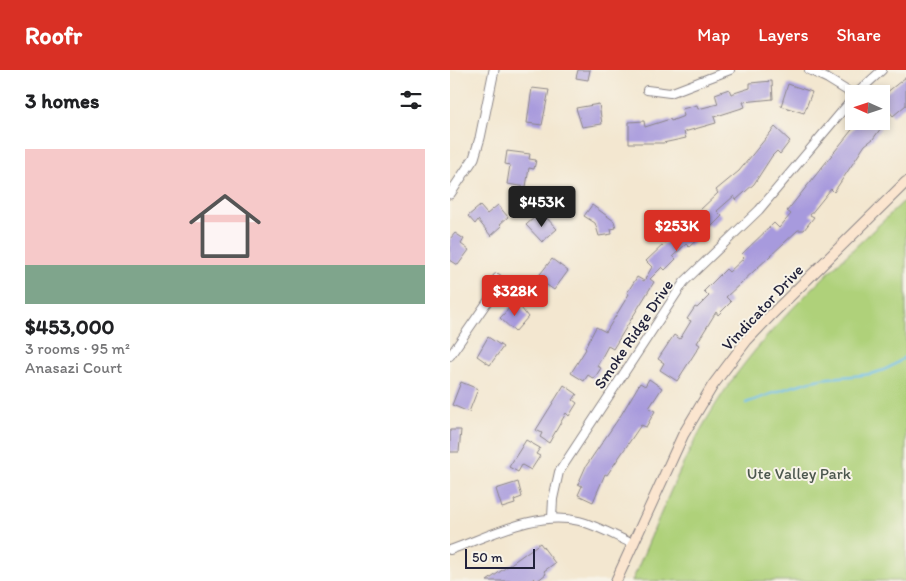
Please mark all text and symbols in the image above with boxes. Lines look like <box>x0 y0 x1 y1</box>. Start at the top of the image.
text: Roofr <box>25 21 82 50</box>
text: Map <box>697 24 730 46</box>
text: Layers <box>758 24 808 46</box>
text: Share <box>836 24 881 46</box>
north arrow <box>845 85 890 130</box>
map controls <box>845 85 890 130</box>
icon: filters <box>397 86 425 114</box>
text: 3 homes <box>25 88 100 113</box>
icon: home <box>180 181 270 271</box>
pin: $453K <box>507 186 577 228</box>
text: $453K <box>519 192 565 211</box>
pin: $253K <box>642 210 712 252</box>
text: $253K <box>655 216 699 235</box>
street label: Vindicator Drive <box>718 260 807 354</box>
pin: $328K <box>480 274 550 317</box>
street label: Smoke Ridge Drive <box>590 276 677 393</box>
text: $328K <box>493 281 537 300</box>
text: $453,000 <box>25 314 115 339</box>
text: 3 rooms · 95 m² <box>25 339 130 358</box>
text: Anasazi Court <box>25 358 122 377</box>
park label: Ute Valley Park <box>747 464 852 483</box>
scale bar <box>465 546 535 569</box>
text: 50 m <box>472 549 503 566</box>

